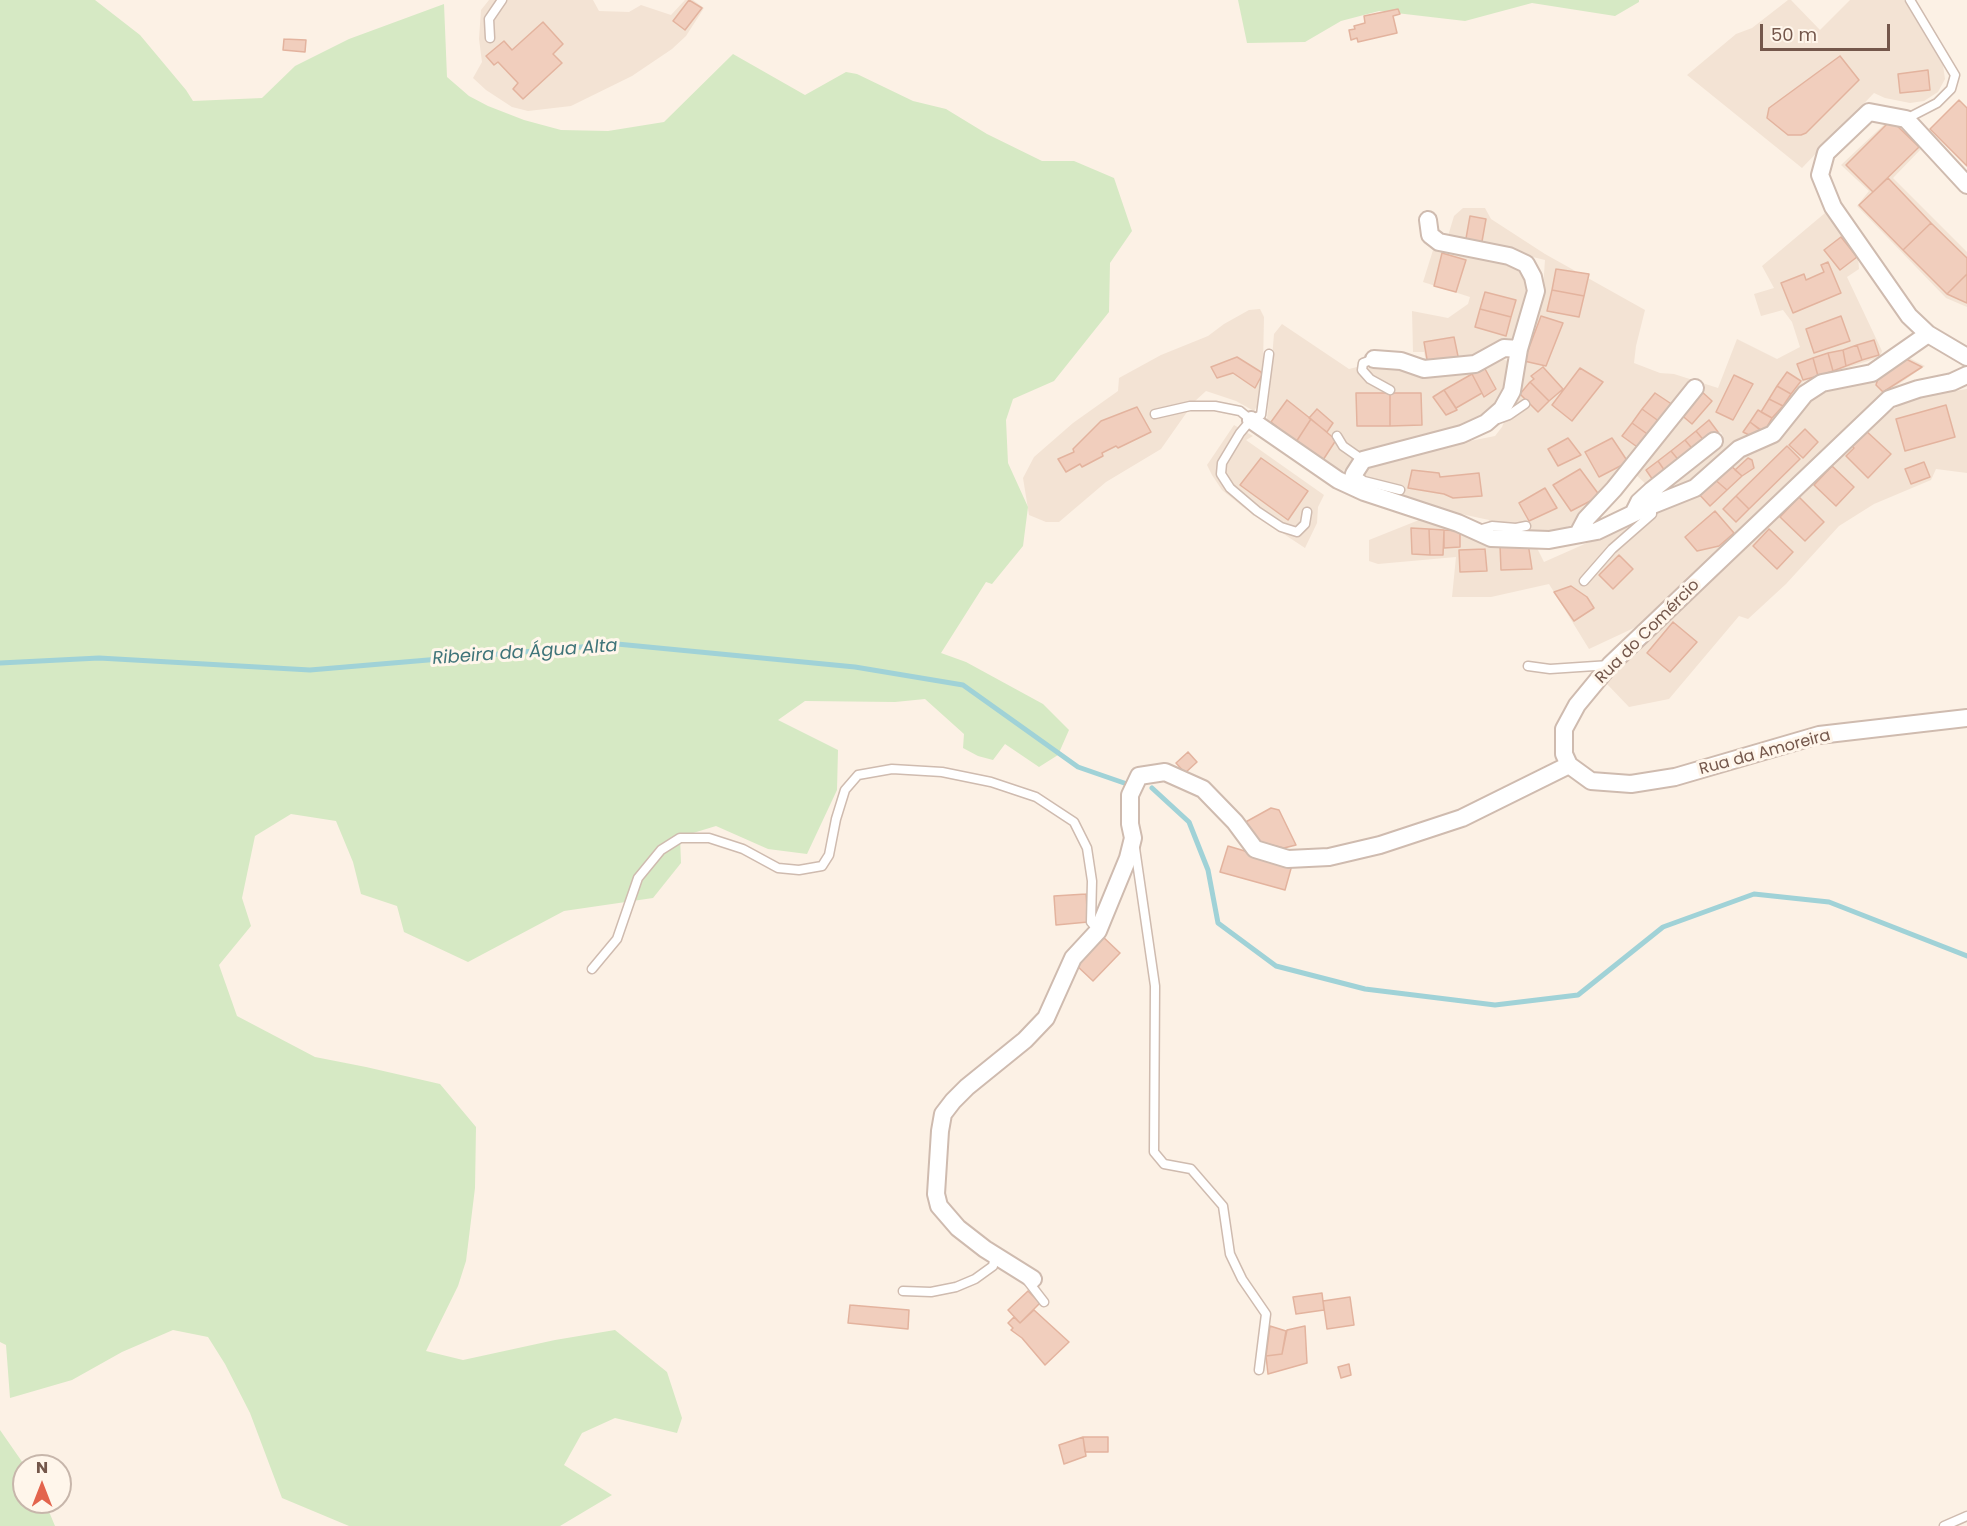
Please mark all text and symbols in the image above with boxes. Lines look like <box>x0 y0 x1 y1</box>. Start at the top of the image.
scale bar <box>1763 12 1894 50</box>
text: 50 m <box>1771 22 1817 47</box>
street label: Rua do Comércio <box>1592 576 1704 688</box>
water label: Ribeira da Água Alta <box>432 636 618 670</box>
street label: Rua da Amoreira <box>1697 726 1833 780</box>
north arrow <box>12 1454 72 1514</box>
text: N <box>36 1456 48 1479</box>

